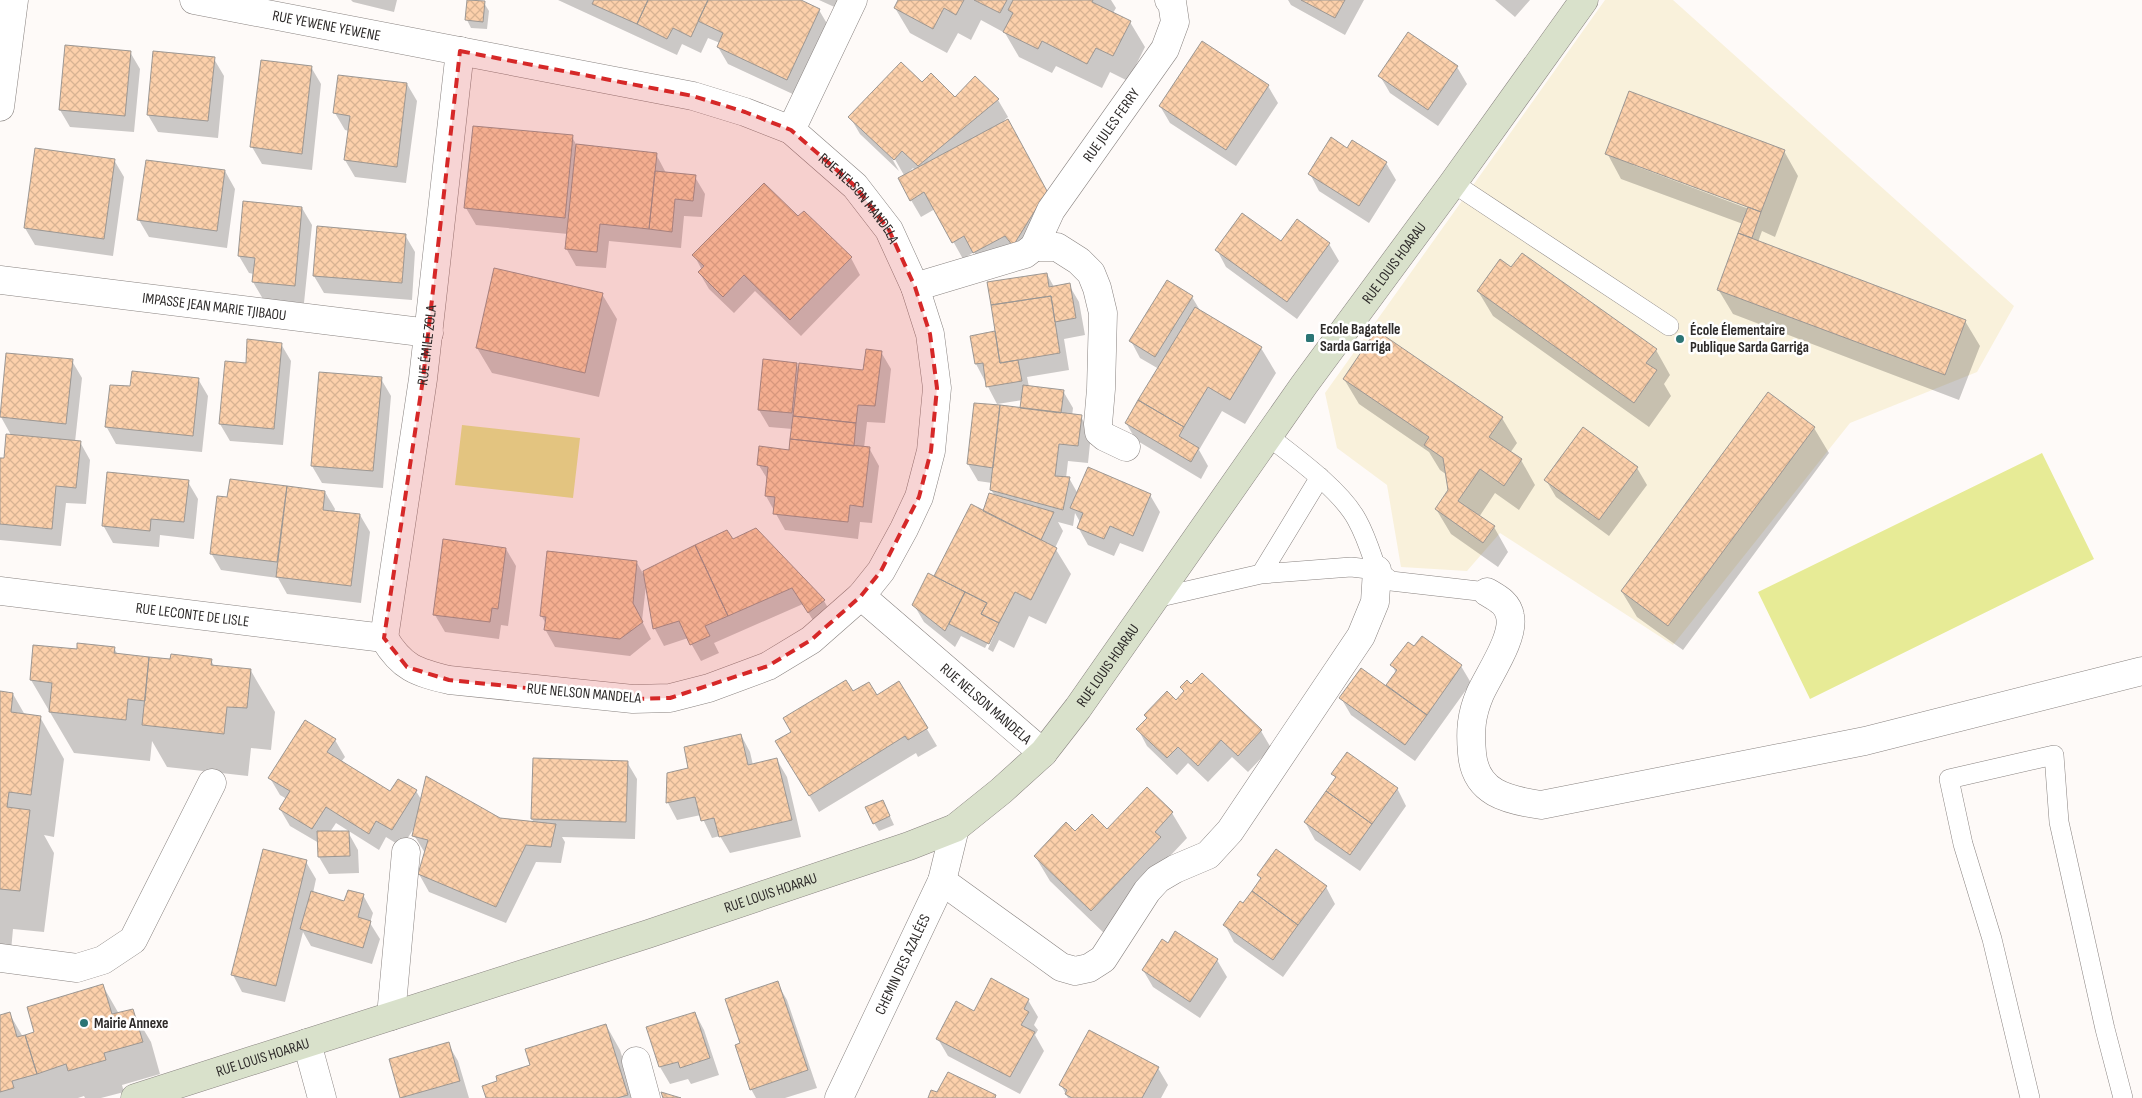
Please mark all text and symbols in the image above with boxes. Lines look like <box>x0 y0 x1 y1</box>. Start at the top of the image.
street label: RUE YEWENE YEWENE <box>271 6 382 46</box>
street label: RUE JULES FERRY <box>1079 84 1145 166</box>
street label: RUE NELSON MANDELA <box>814 149 903 247</box>
street label: RUE LOUIS HOARAU <box>1358 219 1431 308</box>
street label: IMPASSE JEAN MARIE TJIBAOU <box>141 289 287 325</box>
street label: RUE ÉMILE ZOLA <box>413 303 441 387</box>
place label: Ecole Bagatelle Sarda Garriga <box>1320 320 1400 356</box>
place label: École Élementaire Publique Sarda Garriga <box>1690 321 1809 357</box>
marker: Ecole Bagatelle Sarda Garriga <box>1304 332 1316 344</box>
marker: École Élementaire Publique Sarda Garriga <box>1674 333 1686 345</box>
street label: RUE LECONTE DE LISLE <box>135 599 250 631</box>
street label: RUE LOUIS HOARAU <box>1073 621 1144 711</box>
street label: RUE NELSON MANDELA <box>936 659 1036 749</box>
street label: RUE NELSON MANDELA <box>526 679 642 708</box>
street label: RUE LOUIS HOARAU <box>722 869 820 918</box>
street label: CHEMIN DES AZALÉES <box>871 911 935 1018</box>
place label: Mairie Annexe <box>94 1014 168 1033</box>
marker: Mairie Annexe <box>78 1017 90 1029</box>
street label: RUE LOUIS HOARAU <box>214 1034 312 1081</box>

